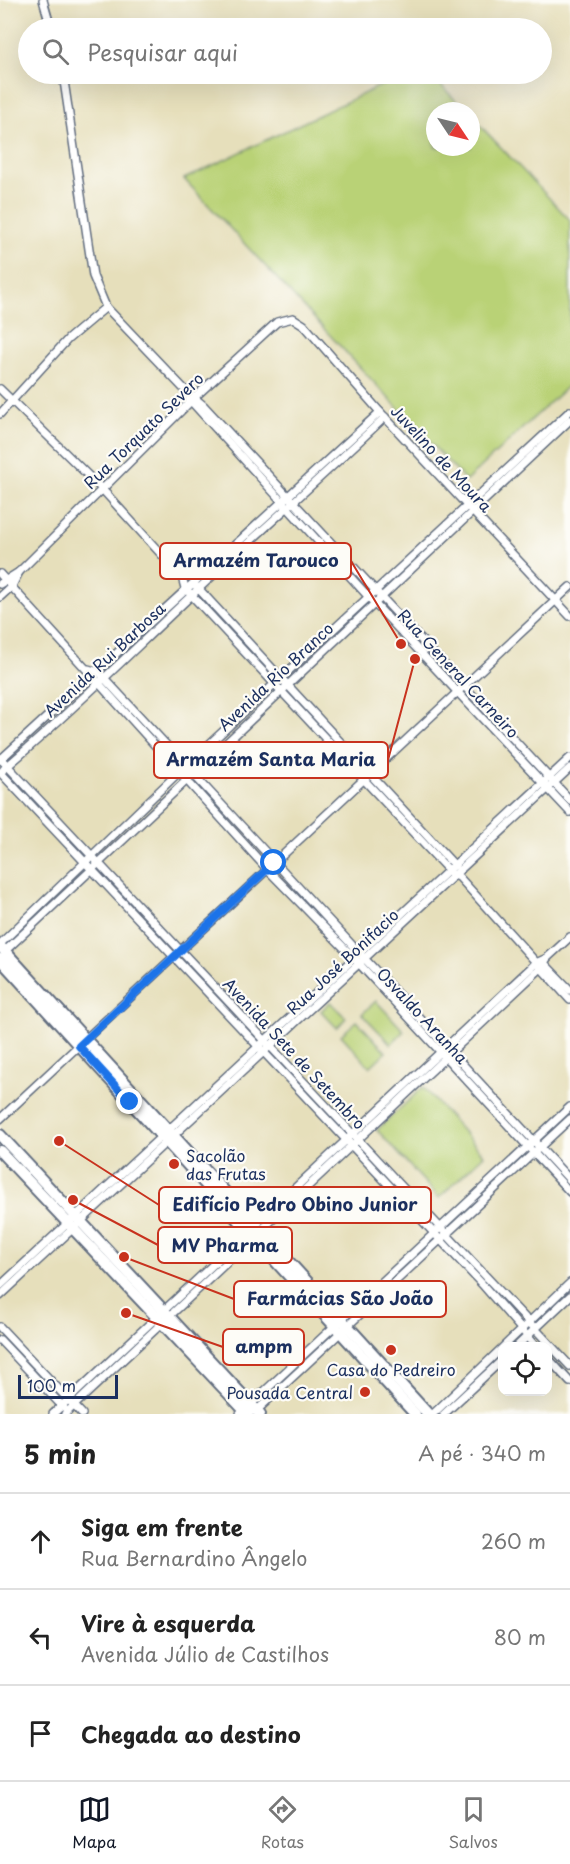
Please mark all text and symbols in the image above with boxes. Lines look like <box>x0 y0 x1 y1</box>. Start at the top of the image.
search box <box>18 18 552 84</box>
icon: search <box>39 35 72 68</box>
text: Pesquisar aqui <box>87 35 238 68</box>
north arrow <box>426 102 480 156</box>
street label: Rua Torquato Severo <box>78 366 209 494</box>
street label: Juvelino de Moura <box>386 399 498 517</box>
callout: Armazém Tarouco <box>160 543 351 579</box>
text: Armazém Tarouco <box>172 546 339 573</box>
street label: Avenida Rui Barbosa <box>38 596 170 722</box>
street label: Rua General Carneiro <box>393 603 525 743</box>
street label: Avenida Rio Branco <box>212 616 338 736</box>
callout: Armazém Santa Maria <box>154 742 388 778</box>
text: Armazém Santa Maria <box>165 745 376 772</box>
route start <box>260 849 286 875</box>
street label: Rua José Bonifacio <box>280 902 404 1020</box>
street label: Osvaldo Aranha <box>372 961 474 1069</box>
street label: Avenida Sete de Setembro <box>218 972 372 1134</box>
route end <box>116 1088 142 1114</box>
place label: Sacolão das Frutas <box>186 1143 266 1185</box>
marker: Sacolão das Frutas <box>167 1157 181 1171</box>
callout: Edifício Pedro Obino Junior <box>159 1187 431 1223</box>
text: Edifício Pedro Obino Junior <box>172 1190 418 1217</box>
callout: MV Pharma <box>158 1227 292 1263</box>
text: MV Pharma <box>171 1231 279 1258</box>
callout: Farmácias São João <box>234 1281 446 1317</box>
text: Farmácias São João <box>247 1284 434 1311</box>
callout: ampm <box>223 1329 304 1365</box>
text: ampm <box>235 1332 293 1359</box>
map controls <box>498 1342 552 1396</box>
button: locate <box>498 1342 552 1396</box>
marker: Casa do Pedreiro <box>384 1343 398 1357</box>
place label: Casa do Pedreiro <box>326 1357 456 1381</box>
scale bar <box>18 1372 118 1400</box>
text: 100 m <box>27 1373 76 1397</box>
place label: Pousada Central <box>226 1380 353 1404</box>
marker: Pousada Central <box>358 1385 372 1399</box>
text: 5 min <box>24 1434 96 1473</box>
text: A pé · 340 m <box>418 1438 546 1468</box>
text: Siga em frente <box>81 1510 243 1543</box>
icon: ahead <box>24 1525 57 1558</box>
text: 260 m <box>481 1526 546 1556</box>
text: Rua Bernardino Ângelo <box>81 1543 307 1573</box>
text: Vire à esquerda <box>81 1606 255 1639</box>
icon: left <box>24 1621 57 1654</box>
text: 80 m <box>494 1622 546 1652</box>
text: Avenida Júlio de Castilhos <box>81 1639 329 1669</box>
icon: arrive <box>24 1717 57 1750</box>
text: Chegada ao destino <box>81 1717 301 1750</box>
tab: Mapa <box>72 1793 116 1853</box>
tab: Rotas <box>261 1793 304 1853</box>
tab: Salvos <box>448 1793 498 1853</box>

